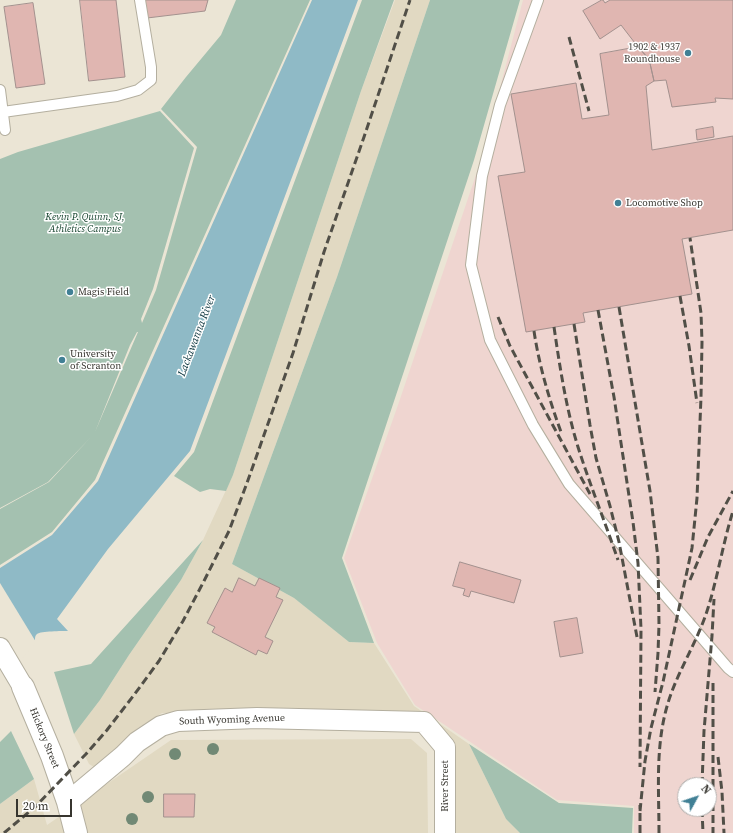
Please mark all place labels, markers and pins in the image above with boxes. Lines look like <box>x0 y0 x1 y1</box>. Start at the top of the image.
place label: 1902 & 1937 Roundhouse <box>624 41 680 64</box>
marker: 1902 & 1937 Roundhouse <box>683 48 693 58</box>
place label: Locomotive Shop <box>626 197 703 209</box>
marker: Locomotive Shop <box>613 198 623 208</box>
place label: Magis Field <box>78 286 129 298</box>
marker: Magis Field <box>65 287 75 297</box>
place label: University of Scranton <box>70 348 121 372</box>
marker: University of Scranton <box>57 355 67 365</box>

